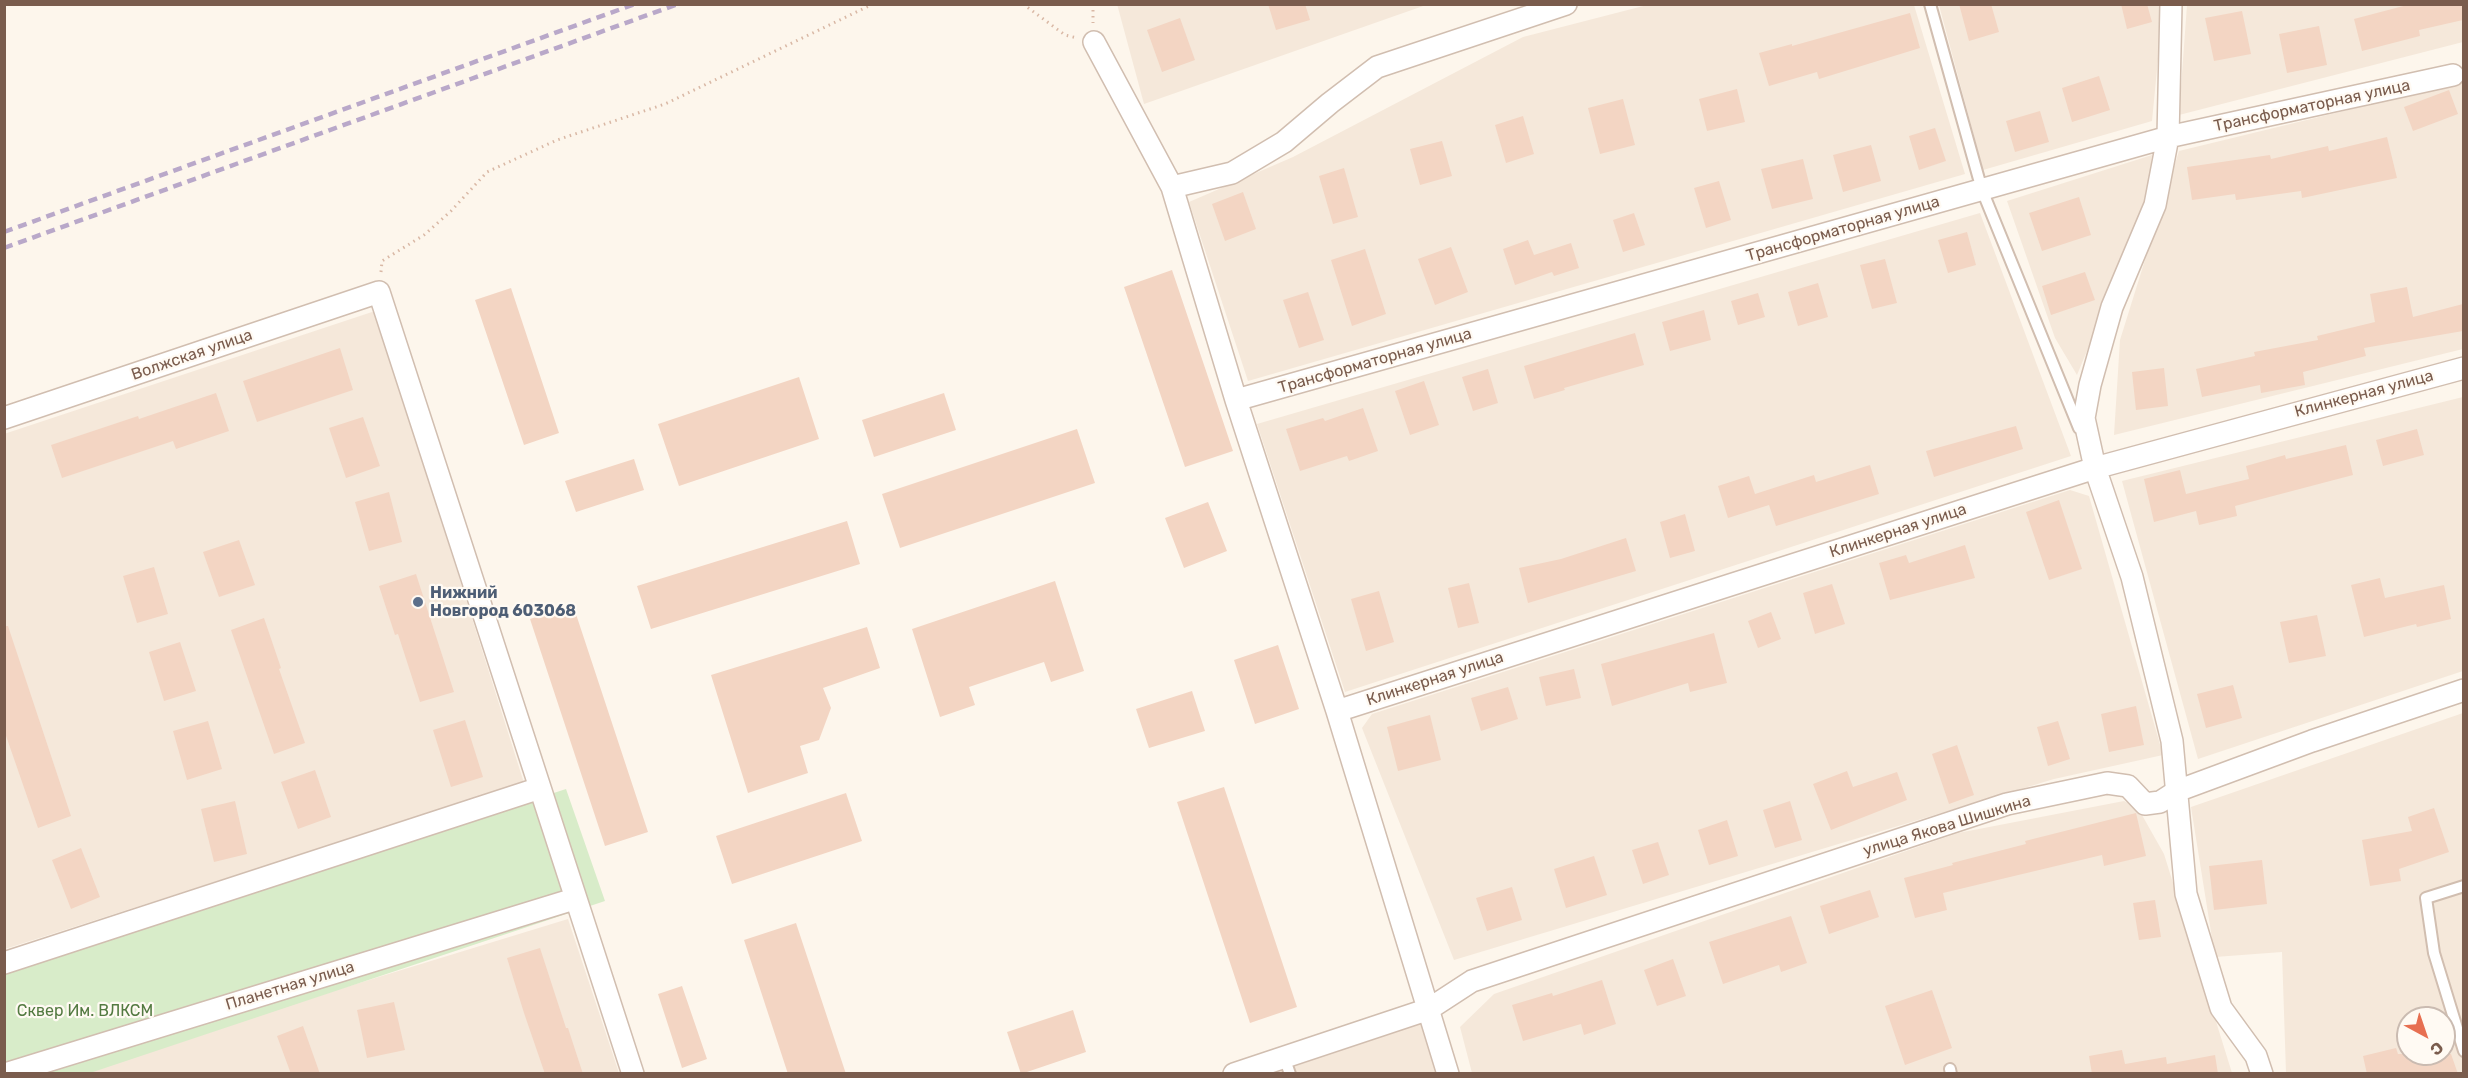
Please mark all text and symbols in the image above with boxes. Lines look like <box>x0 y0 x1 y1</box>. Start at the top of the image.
street label: Трансформаторная улица <box>2212 76 2412 136</box>
street label: Трансформаторная улица <box>1744 192 1942 266</box>
street label: Трансформаторная улица <box>1276 324 1474 398</box>
street label: Волжская улица <box>129 325 255 385</box>
street label: Клинкерная улица <box>2292 366 2436 422</box>
street label: Клинкерная улица <box>1827 500 1969 562</box>
place label: Нижний Новгород 603068 <box>430 583 576 621</box>
marker: Нижний Новгород 603068 <box>411 595 425 609</box>
street label: Клинкерная улица <box>1364 648 1506 710</box>
street label: улица Якова Шишкина <box>1861 791 2033 861</box>
street label: Планетная улица <box>223 957 357 1015</box>
park label: Сквер Им. ВЛКСМ <box>17 1001 153 1021</box>
north arrow <box>2396 1006 2456 1066</box>
text: С <box>2426 1038 2447 1060</box>

